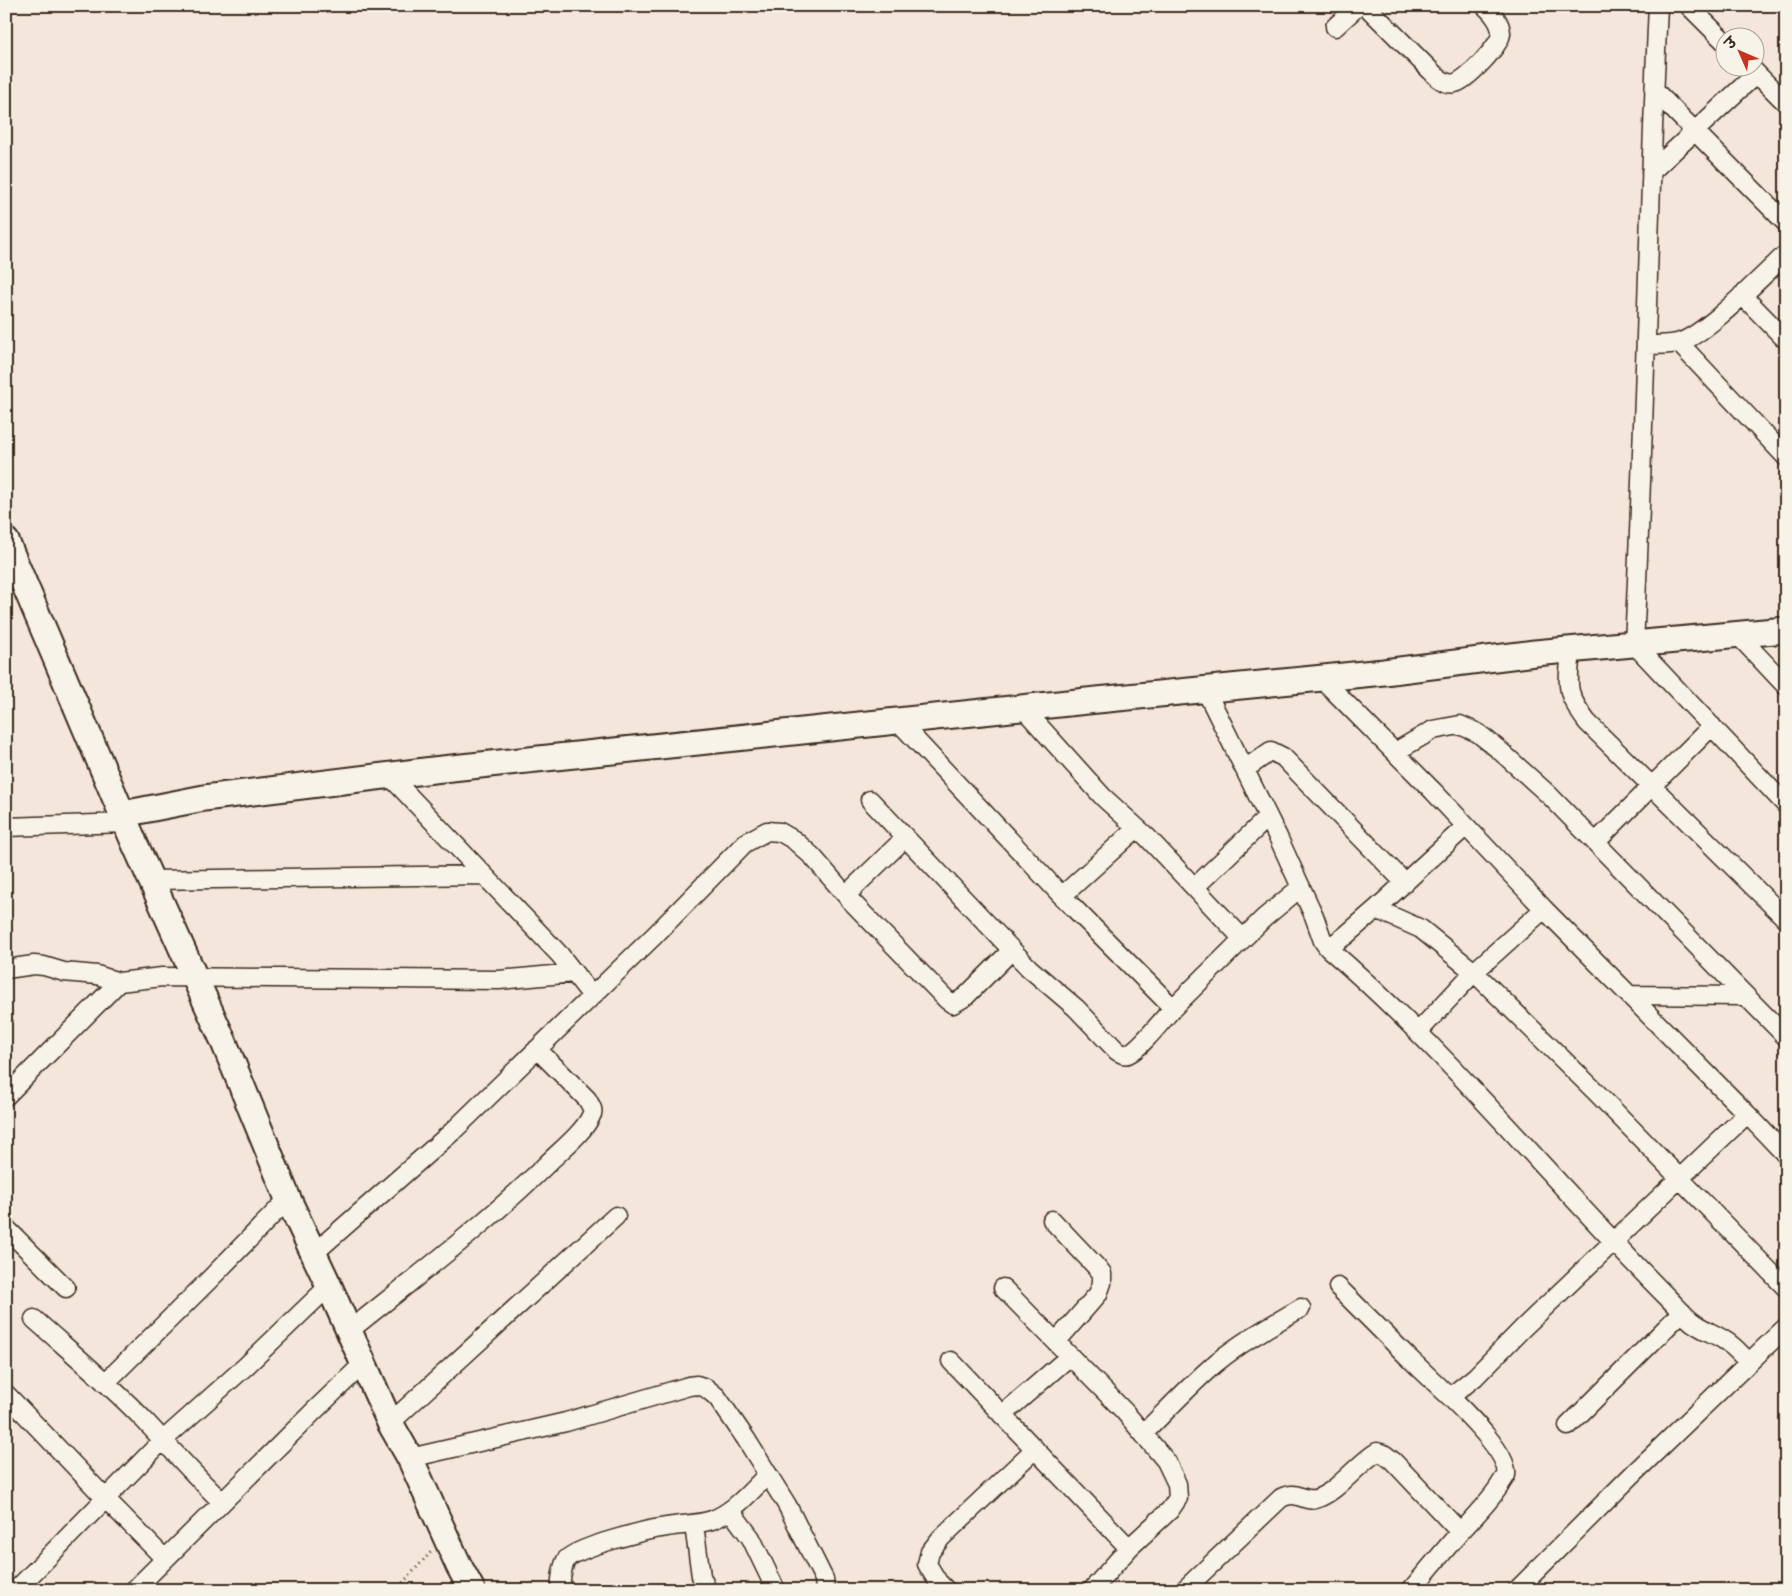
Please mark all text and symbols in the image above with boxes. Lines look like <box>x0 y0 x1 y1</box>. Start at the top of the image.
north arrow <box>1714 28 1764 78</box>
text: उ <box>1718 30 1744 57</box>

